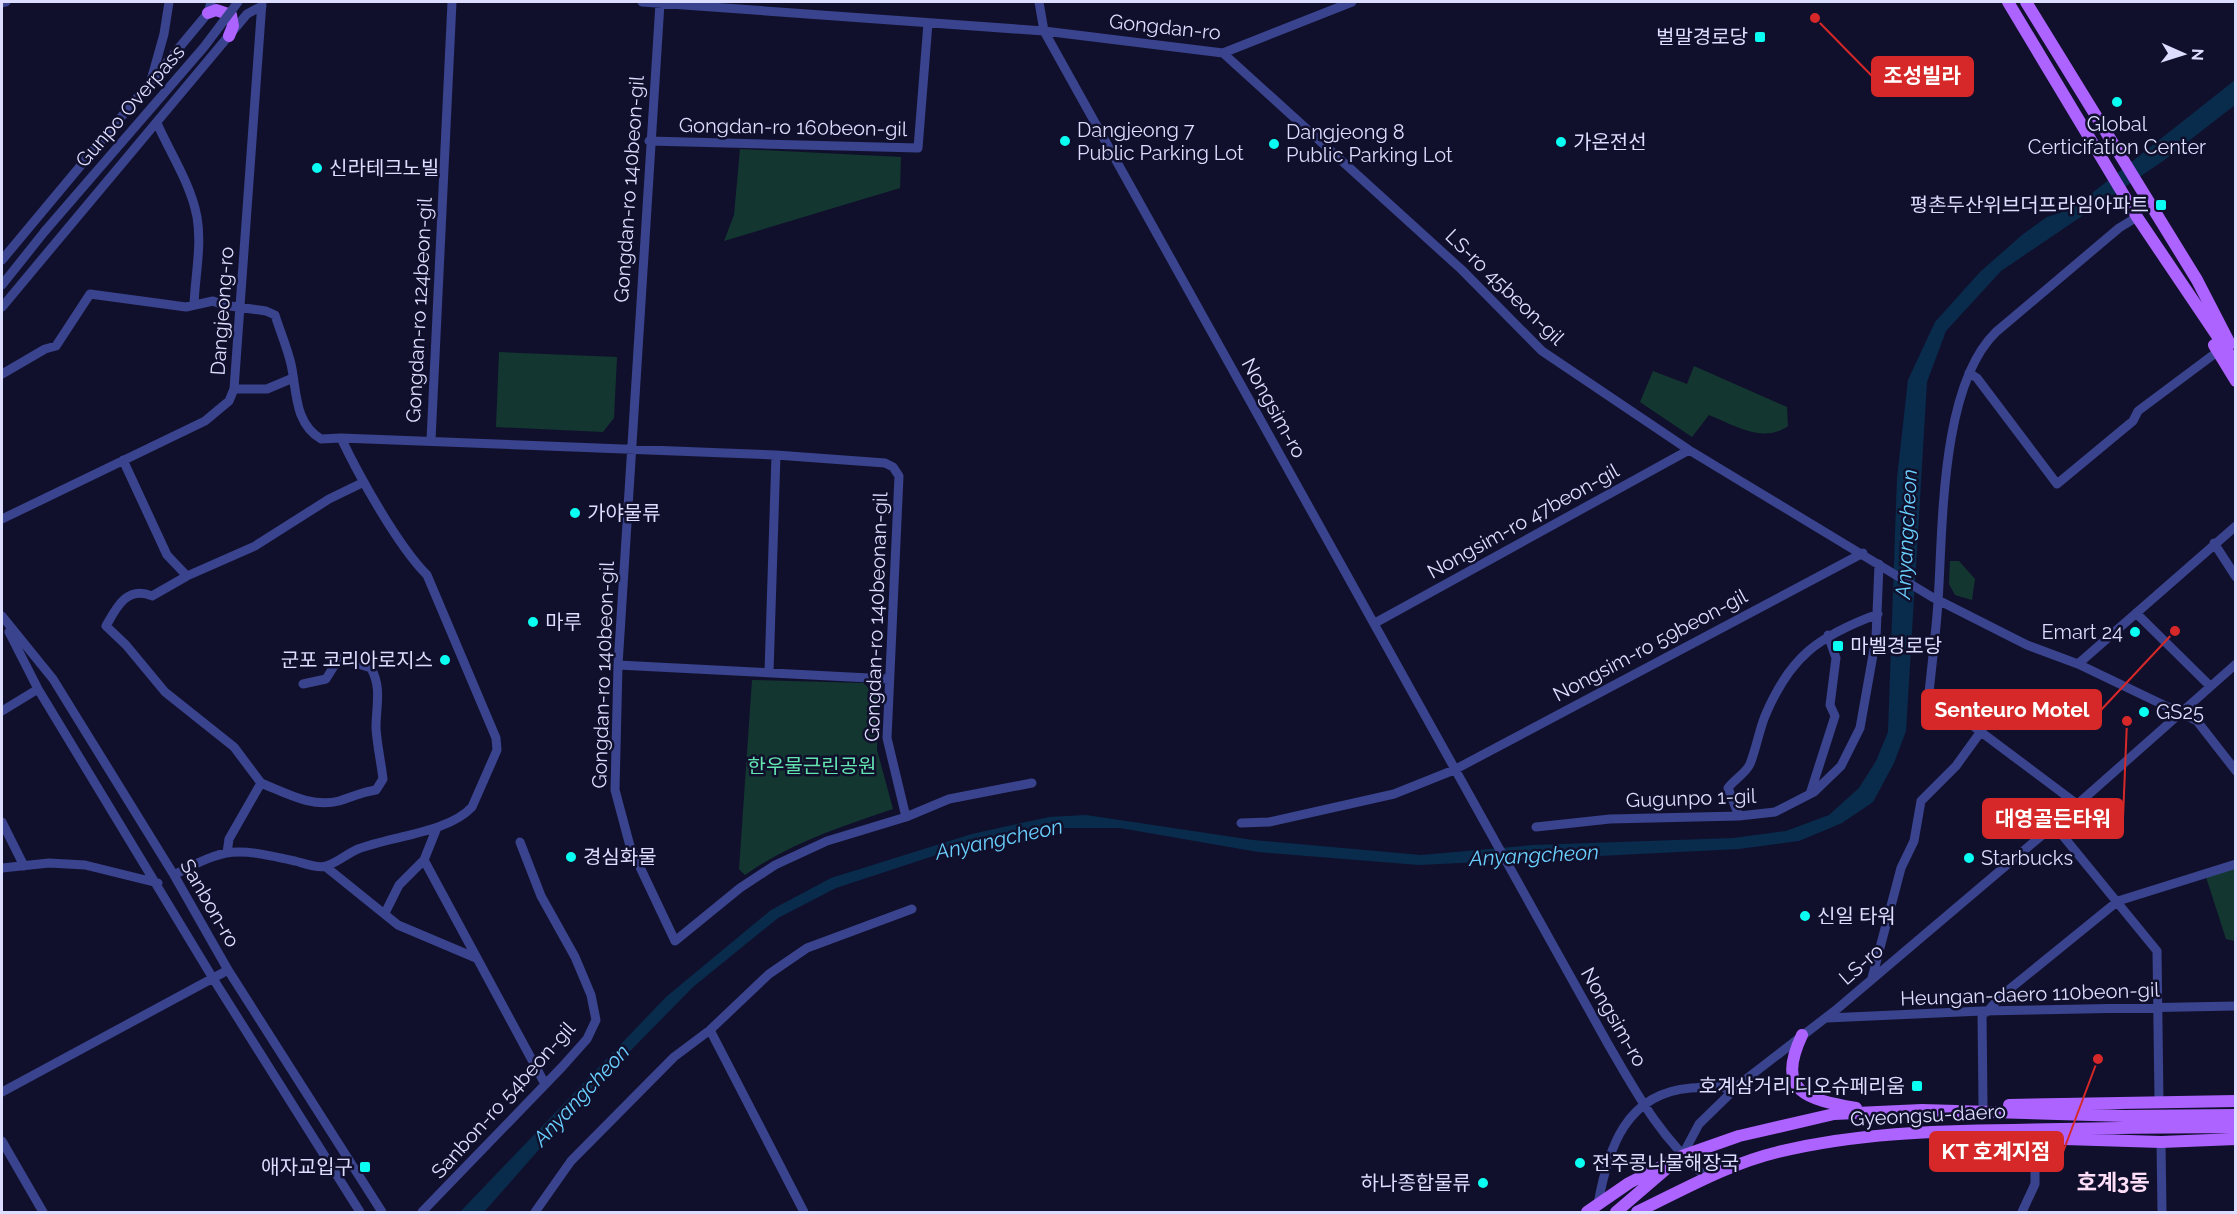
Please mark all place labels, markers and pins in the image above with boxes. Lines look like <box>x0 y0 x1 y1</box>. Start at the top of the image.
place label: 벌말경로당 <box>1656 25 1748 49</box>
marker: 벌말경로당 <box>1753 30 1767 44</box>
callout: 조성빌라 <box>1872 57 1973 96</box>
marker: Global Certicifation Center <box>2110 95 2124 109</box>
place label: Global Certicifation Center <box>2028 112 2206 159</box>
place label: Dangjeong 7 Public Parking Lot <box>1077 118 1244 165</box>
place label: Dangjeong 8 Public Parking Lot <box>1286 120 1453 167</box>
place label: 가온전선 <box>1573 130 1647 154</box>
marker: Dangjeong 7 Public Parking Lot <box>1058 134 1072 148</box>
marker: 가온전선 <box>1554 135 1568 149</box>
marker: Dangjeong 8 Public Parking Lot <box>1267 137 1281 151</box>
place label: 신라테크노빌 <box>329 156 439 180</box>
marker: 신라테크노빌 <box>310 161 324 175</box>
place label: 평촌두산위브더프라임아파트 <box>1910 193 2149 217</box>
marker: 평촌두산위브더프라임아파트 <box>2154 198 2168 212</box>
place label: 가야물류 <box>587 501 661 525</box>
marker: 가야물류 <box>568 506 582 520</box>
place label: 마루 <box>545 610 582 634</box>
marker: 마루 <box>526 615 540 629</box>
place label: Emart 24 <box>2041 620 2123 644</box>
marker: Emart 24 <box>2128 625 2142 639</box>
place label: 마벨경로당 <box>1850 634 1942 658</box>
marker: 마벨경로당 <box>1831 639 1845 653</box>
place label: 군포 코리아로지스 <box>281 648 433 672</box>
marker: 군포 코리아로지스 <box>438 653 452 667</box>
callout: Senteuro Motel <box>1922 690 2101 729</box>
place label: GS25 <box>2156 700 2204 724</box>
marker: GS25 <box>2137 705 2151 719</box>
callout: 대영골든타워 <box>1983 799 2123 838</box>
place label: 경심화물 <box>583 845 657 869</box>
place label: Starbucks <box>1981 846 2073 870</box>
marker: 경심화물 <box>564 850 578 864</box>
marker: Starbucks <box>1962 851 1976 865</box>
place label: 신일 타워 <box>1817 904 1896 928</box>
marker: 신일 타워 <box>1798 909 1812 923</box>
place label: 호계삼거리.디오슈페리움 <box>1699 1074 1905 1098</box>
marker: 호계삼거리.디오슈페리움 <box>1910 1079 1924 1093</box>
callout: KT 호계지점 <box>1930 1132 2063 1171</box>
place label: 전주콩나물해장국 <box>1592 1151 1739 1175</box>
place label: 애자교입구 <box>261 1155 353 1179</box>
marker: 전주콩나물해장국 <box>1573 1156 1587 1170</box>
marker: 애자교입구 <box>358 1160 372 1174</box>
place label: 하나종합물류 <box>1361 1171 1471 1195</box>
marker: 하나종합물류 <box>1476 1176 1490 1190</box>

